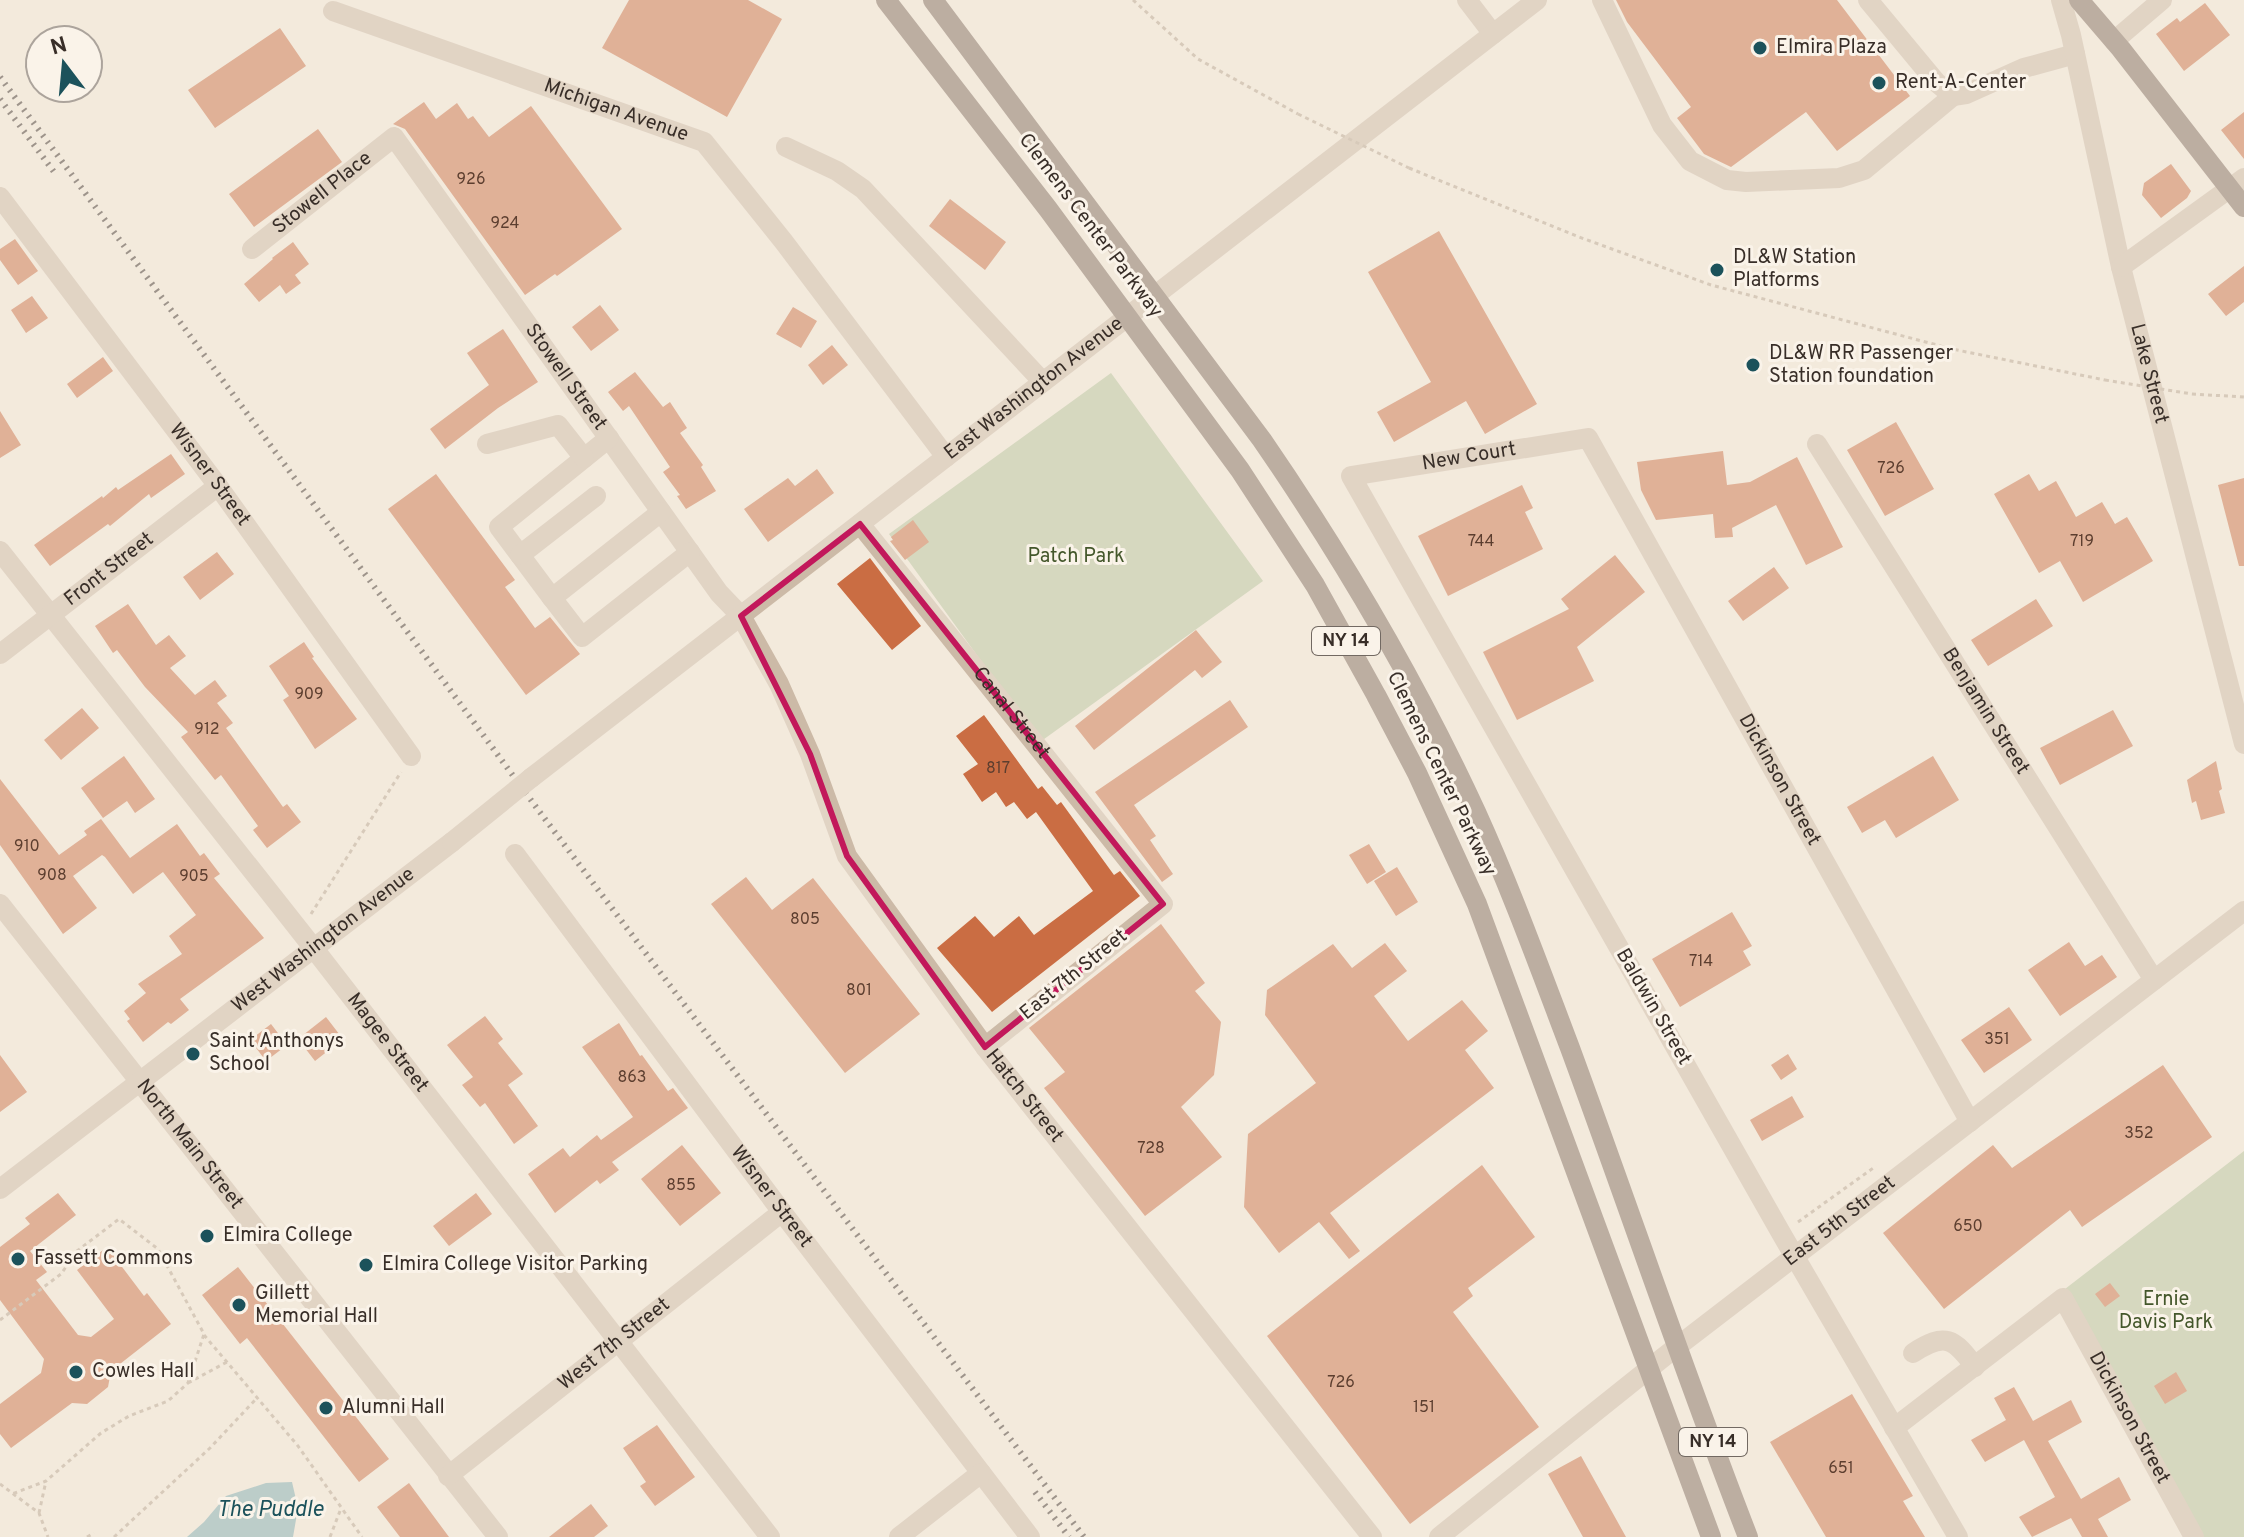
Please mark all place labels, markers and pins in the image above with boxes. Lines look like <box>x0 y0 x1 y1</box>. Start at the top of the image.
place label: Elmira Plaza <box>1776 35 1887 61</box>
marker: Elmira Plaza <box>1751 39 1769 57</box>
place label: Rent-A-Center <box>1895 70 2027 96</box>
marker: Rent-A-Center <box>1870 74 1888 92</box>
place label: DL&W Station Platforms <box>1733 245 1856 294</box>
marker: DL&W Station Platforms <box>1708 261 1726 279</box>
place label: DL&W RR Passenger Station foundation <box>1769 341 1954 390</box>
marker: DL&W RR Passenger Station foundation <box>1744 356 1762 374</box>
place label: Saint Anthonys School <box>209 1029 344 1078</box>
marker: Saint Anthonys School <box>184 1045 202 1063</box>
place label: Elmira College <box>223 1223 353 1249</box>
marker: Elmira College <box>198 1227 216 1245</box>
place label: Fassett Commons <box>34 1246 193 1272</box>
marker: Fassett Commons <box>9 1250 27 1268</box>
place label: Elmira College Visitor Parking <box>382 1252 648 1278</box>
marker: Elmira College Visitor Parking <box>357 1256 375 1274</box>
place label: Gillett Memorial Hall <box>255 1281 378 1330</box>
marker: Gillett Memorial Hall <box>230 1296 248 1314</box>
place label: Cowles Hall <box>92 1359 195 1385</box>
marker: Cowles Hall <box>67 1363 85 1381</box>
place label: Alumni Hall <box>342 1395 445 1421</box>
marker: Alumni Hall <box>317 1399 335 1417</box>

